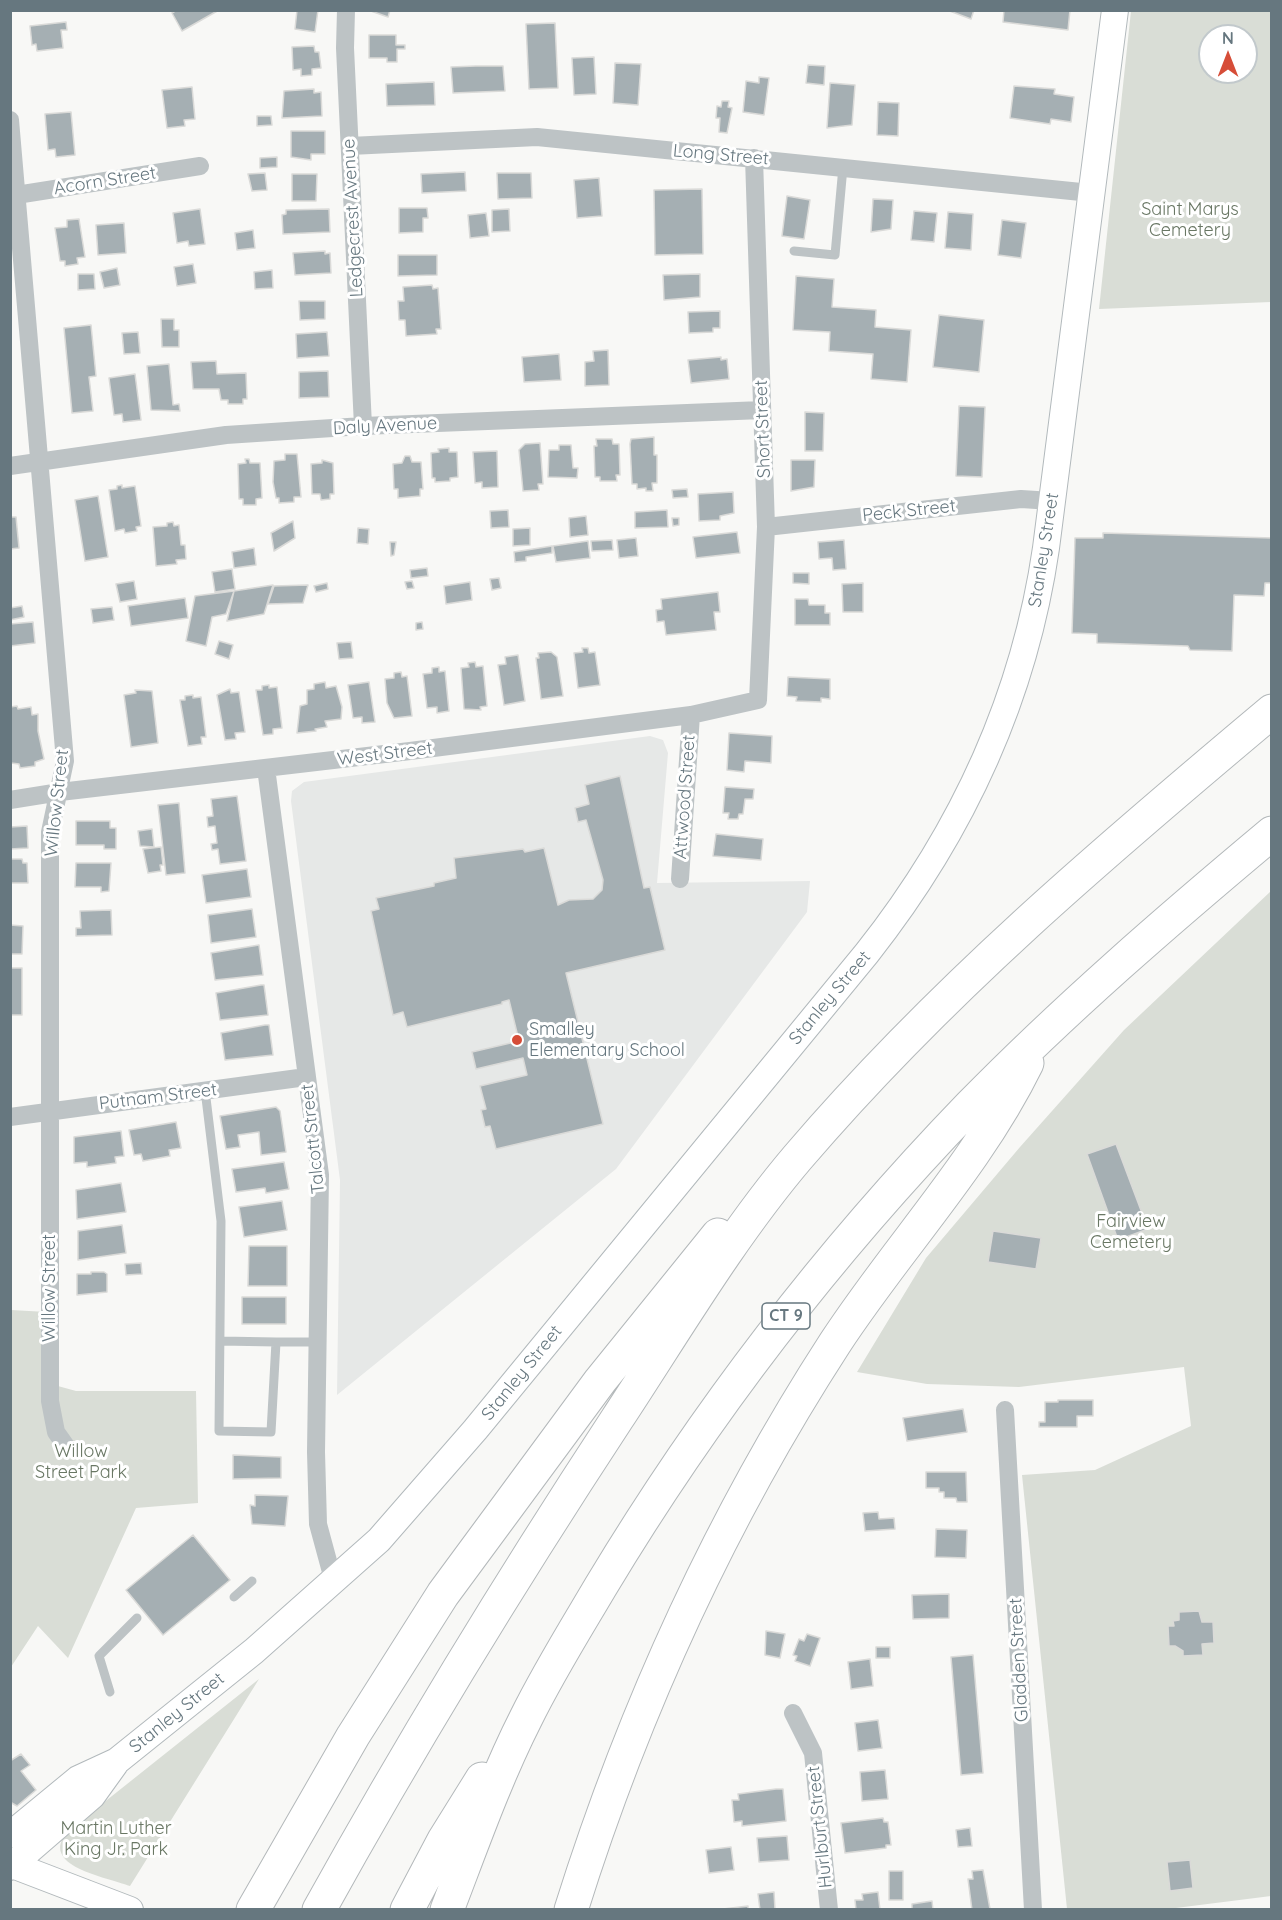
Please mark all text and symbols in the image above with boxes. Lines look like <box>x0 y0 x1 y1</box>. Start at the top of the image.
north arrow <box>1198 24 1258 84</box>
text: N <box>1222 28 1234 48</box>
street label: Ledgecrest Avenue <box>338 138 368 298</box>
street label: Long Street <box>672 140 770 170</box>
street label: Acorn Street <box>52 162 158 200</box>
park label: Saint Marys Cemetery <box>1141 199 1239 242</box>
street label: Short Street <box>750 379 776 479</box>
street label: Daly Avenue <box>332 412 438 440</box>
street label: Stanley Street <box>1024 491 1064 609</box>
street label: Peck Street <box>861 495 957 527</box>
street label: Attwood Street <box>670 734 700 860</box>
street label: West Street <box>336 737 434 771</box>
street label: Willow Street <box>41 748 73 858</box>
street label: Stanley Street <box>784 947 876 1049</box>
place label: Smalley Elementary School <box>529 1019 685 1062</box>
marker: Smalley Elementary School <box>510 1033 524 1047</box>
street label: Putnam Street <box>98 1079 218 1115</box>
street label: Talcott Street <box>296 1083 330 1195</box>
park label: Fairview Cemetery <box>1090 1211 1172 1254</box>
street label: Willow Street <box>39 1234 61 1342</box>
road number: CT 9 <box>762 1303 810 1329</box>
street label: Stanley Street <box>477 1321 567 1425</box>
park label: Willow Street Park <box>35 1441 127 1484</box>
street label: Gladden Street <box>1005 1597 1033 1723</box>
street label: Stanley Street <box>125 1668 229 1758</box>
street label: Hurlburt Street <box>803 1765 837 1889</box>
park label: Martin Luther King Jr. Park <box>60 1818 172 1860</box>

